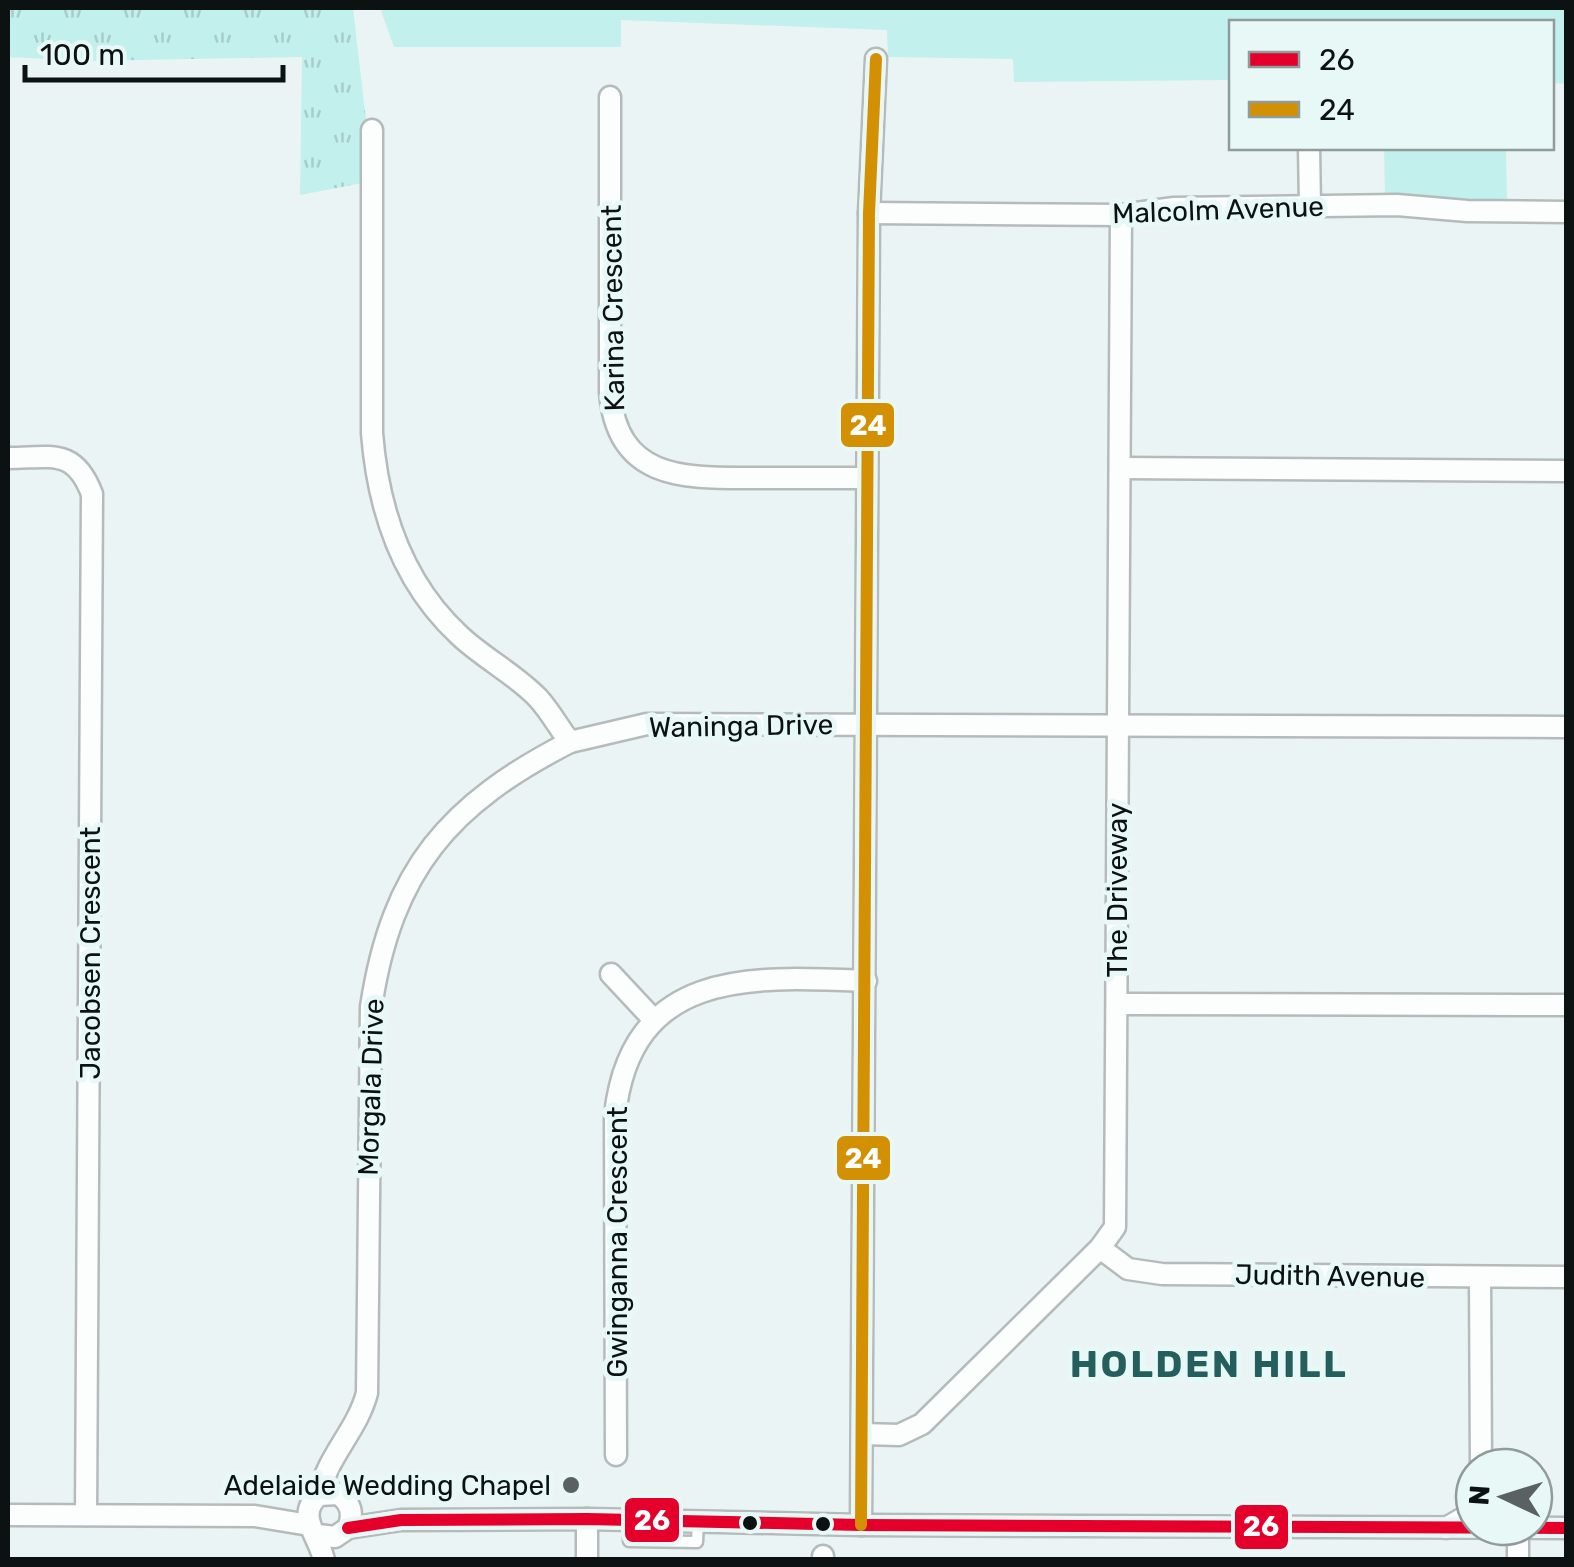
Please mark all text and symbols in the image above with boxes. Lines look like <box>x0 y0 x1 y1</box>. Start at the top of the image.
scale bar <box>25 20 282 82</box>
legend <box>1229 20 1554 150</box>
text: 100 m <box>40 37 125 73</box>
text: 26 <box>1319 42 1355 78</box>
text: 24 <box>1319 92 1355 128</box>
street label: Malcolm Avenue <box>1112 190 1324 230</box>
street label: Karina Crescent <box>595 204 631 412</box>
line badge: 24 <box>839 401 896 449</box>
text: 24 <box>849 409 887 442</box>
street label: Waninga Drive <box>649 708 833 744</box>
street label: The Driveway <box>1101 803 1134 977</box>
street label: Jacobsen Crescent <box>74 827 107 1079</box>
street label: Morgala Drive <box>351 998 391 1176</box>
street label: Gwinganna Crescent <box>601 1106 634 1378</box>
line badge: 24 <box>835 1134 892 1182</box>
text: 24 <box>844 1142 882 1175</box>
street label: Judith Avenue <box>1235 1258 1425 1294</box>
district label: HOLDEN HILL <box>1070 1341 1348 1387</box>
north arrow <box>1454 1447 1554 1547</box>
place label: Adelaide Wedding Chapel <box>224 1469 551 1502</box>
marker: Adelaide Wedding Chapel <box>560 1474 582 1496</box>
text: N <box>1462 1484 1497 1506</box>
line badge: 26 <box>623 1496 681 1544</box>
line badge: 26 <box>1233 1503 1290 1551</box>
text: 26 <box>634 1504 670 1537</box>
text: 26 <box>1243 1510 1279 1543</box>
unlabelled marker <box>740 1513 760 1533</box>
unlabelled marker <box>813 1514 833 1534</box>

